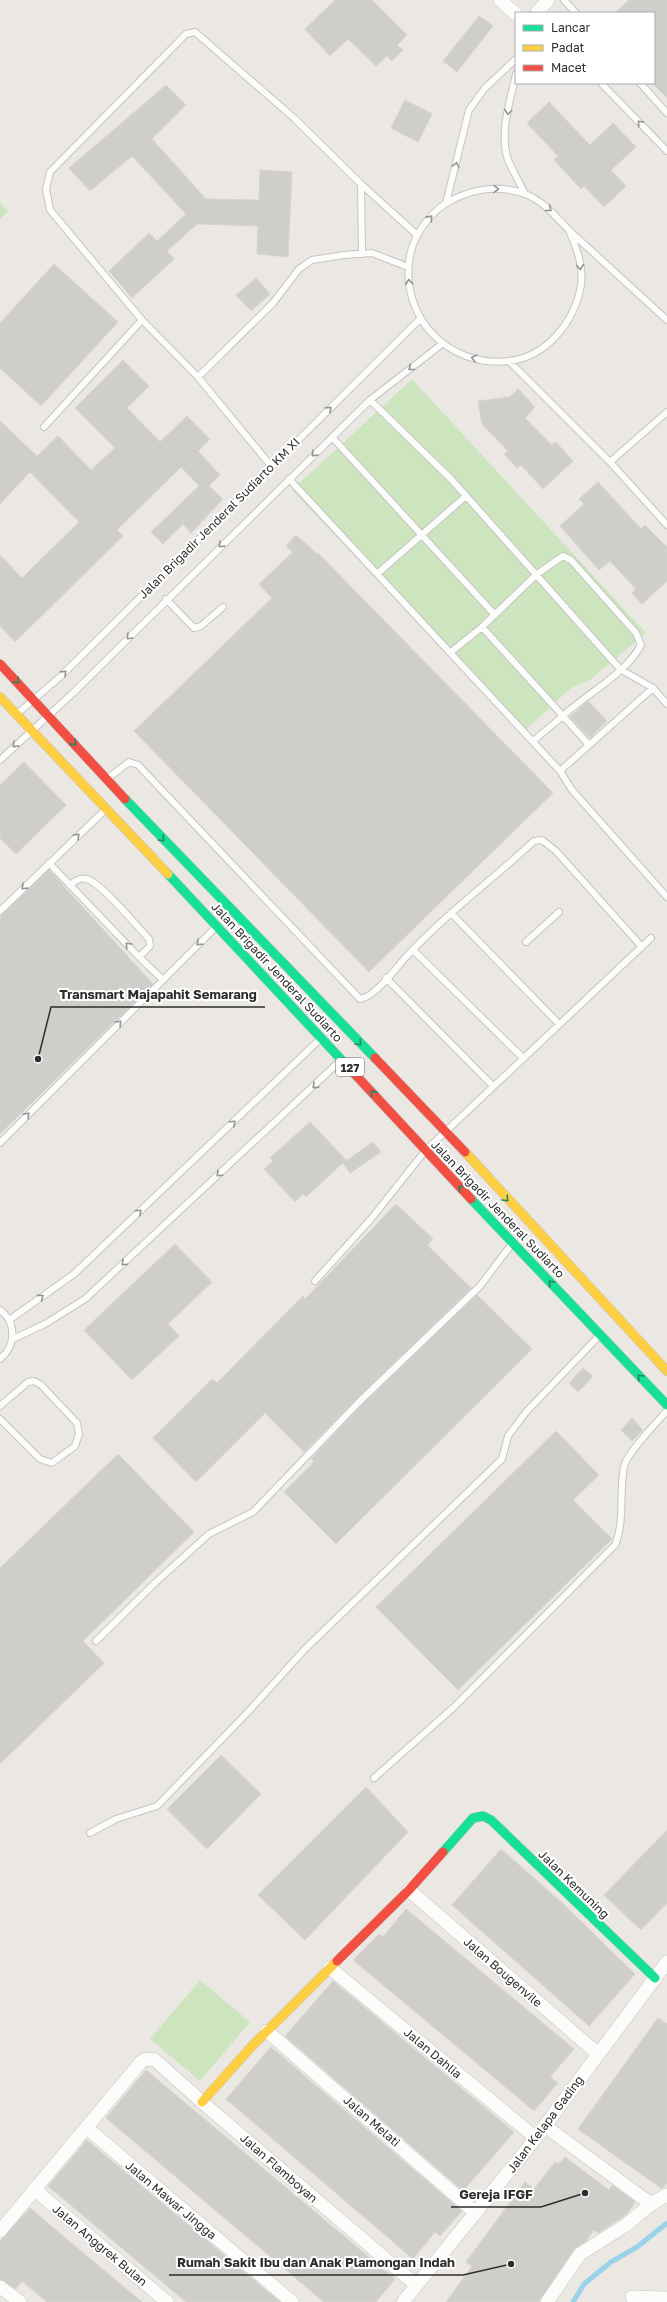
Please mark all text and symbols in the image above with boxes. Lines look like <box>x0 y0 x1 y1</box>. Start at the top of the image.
legend <box>515 12 655 84</box>
text: Lancar <box>551 20 590 35</box>
text: Padat <box>551 40 585 55</box>
text: Macet <box>551 60 587 75</box>
one-way arrow <box>504 109 513 115</box>
one-way arrow <box>637 120 645 128</box>
one-way arrow <box>451 162 459 168</box>
one-way arrow <box>493 185 499 193</box>
one-way arrow <box>545 205 552 212</box>
one-way arrow <box>426 215 433 223</box>
one-way arrow <box>576 264 585 270</box>
one-way arrow <box>405 279 414 285</box>
one-way arrow <box>471 355 478 363</box>
one-way arrow <box>409 363 416 370</box>
one-way arrow <box>324 407 332 414</box>
street label: Jalan Brigadir Jenderal Sudiarto KM XI <box>135 434 303 602</box>
one-way arrow <box>311 450 319 457</box>
one-way arrow <box>218 540 226 548</box>
one-way arrow <box>126 632 134 640</box>
one-way arrow <box>59 670 67 678</box>
one-way arrow <box>12 676 20 684</box>
one-way arrow <box>70 738 77 745</box>
one-way arrow <box>12 740 20 748</box>
one-way arrow <box>72 833 80 841</box>
one-way arrow <box>157 834 164 841</box>
one-way arrow <box>21 882 29 890</box>
street label: Jalan Brigadir Jenderal Sudiarto <box>208 899 346 1045</box>
one-way arrow <box>196 938 204 946</box>
one-way arrow <box>126 942 133 949</box>
callout: Transmart Majapahit Semarang <box>51 982 265 1007</box>
text: Transmart Majapahit Semarang <box>59 986 257 1002</box>
one-way arrow <box>114 1020 122 1028</box>
one-way arrow <box>354 1038 362 1046</box>
road number: 127 <box>336 1058 364 1076</box>
one-way arrow <box>312 1081 319 1088</box>
one-way arrow <box>371 1090 378 1098</box>
one-way arrow <box>23 1112 30 1120</box>
one-way arrow <box>228 1120 236 1128</box>
street label: Jalan Brigadir Jenderal Sudiarto <box>428 1137 568 1281</box>
one-way arrow <box>216 1170 224 1177</box>
one-way arrow <box>458 1185 466 1193</box>
one-way arrow <box>501 1194 508 1201</box>
one-way arrow <box>134 1209 142 1217</box>
one-way arrow <box>121 1258 129 1266</box>
one-way arrow <box>549 1280 556 1287</box>
one-way arrow <box>37 1295 44 1302</box>
one-way arrow <box>638 1374 645 1382</box>
street label: Jalan Kemuning <box>535 1846 613 1922</box>
street label: Jalan Bougenvile <box>461 1934 545 2010</box>
street label: Jalan Dahlia <box>401 2024 465 2082</box>
street label: Jalan Kelapa Gading <box>504 2072 586 2176</box>
street label: Jalan Melati <box>341 2092 403 2150</box>
street label: Jalan Flamboyan <box>237 2130 321 2206</box>
street label: Jalan Mawar Jingga <box>122 2158 220 2242</box>
callout: Gereja IFGF <box>451 2182 541 2207</box>
text: Gereja IFGF <box>459 2186 533 2202</box>
street label: Jalan Anggrek Bulan <box>50 2201 150 2289</box>
callout: Rumah Sakit Ibu dan Anak Plamongan Indah <box>169 2250 463 2275</box>
text: Rumah Sakit Ibu dan Anak Plamongan Indah <box>177 2254 455 2270</box>

